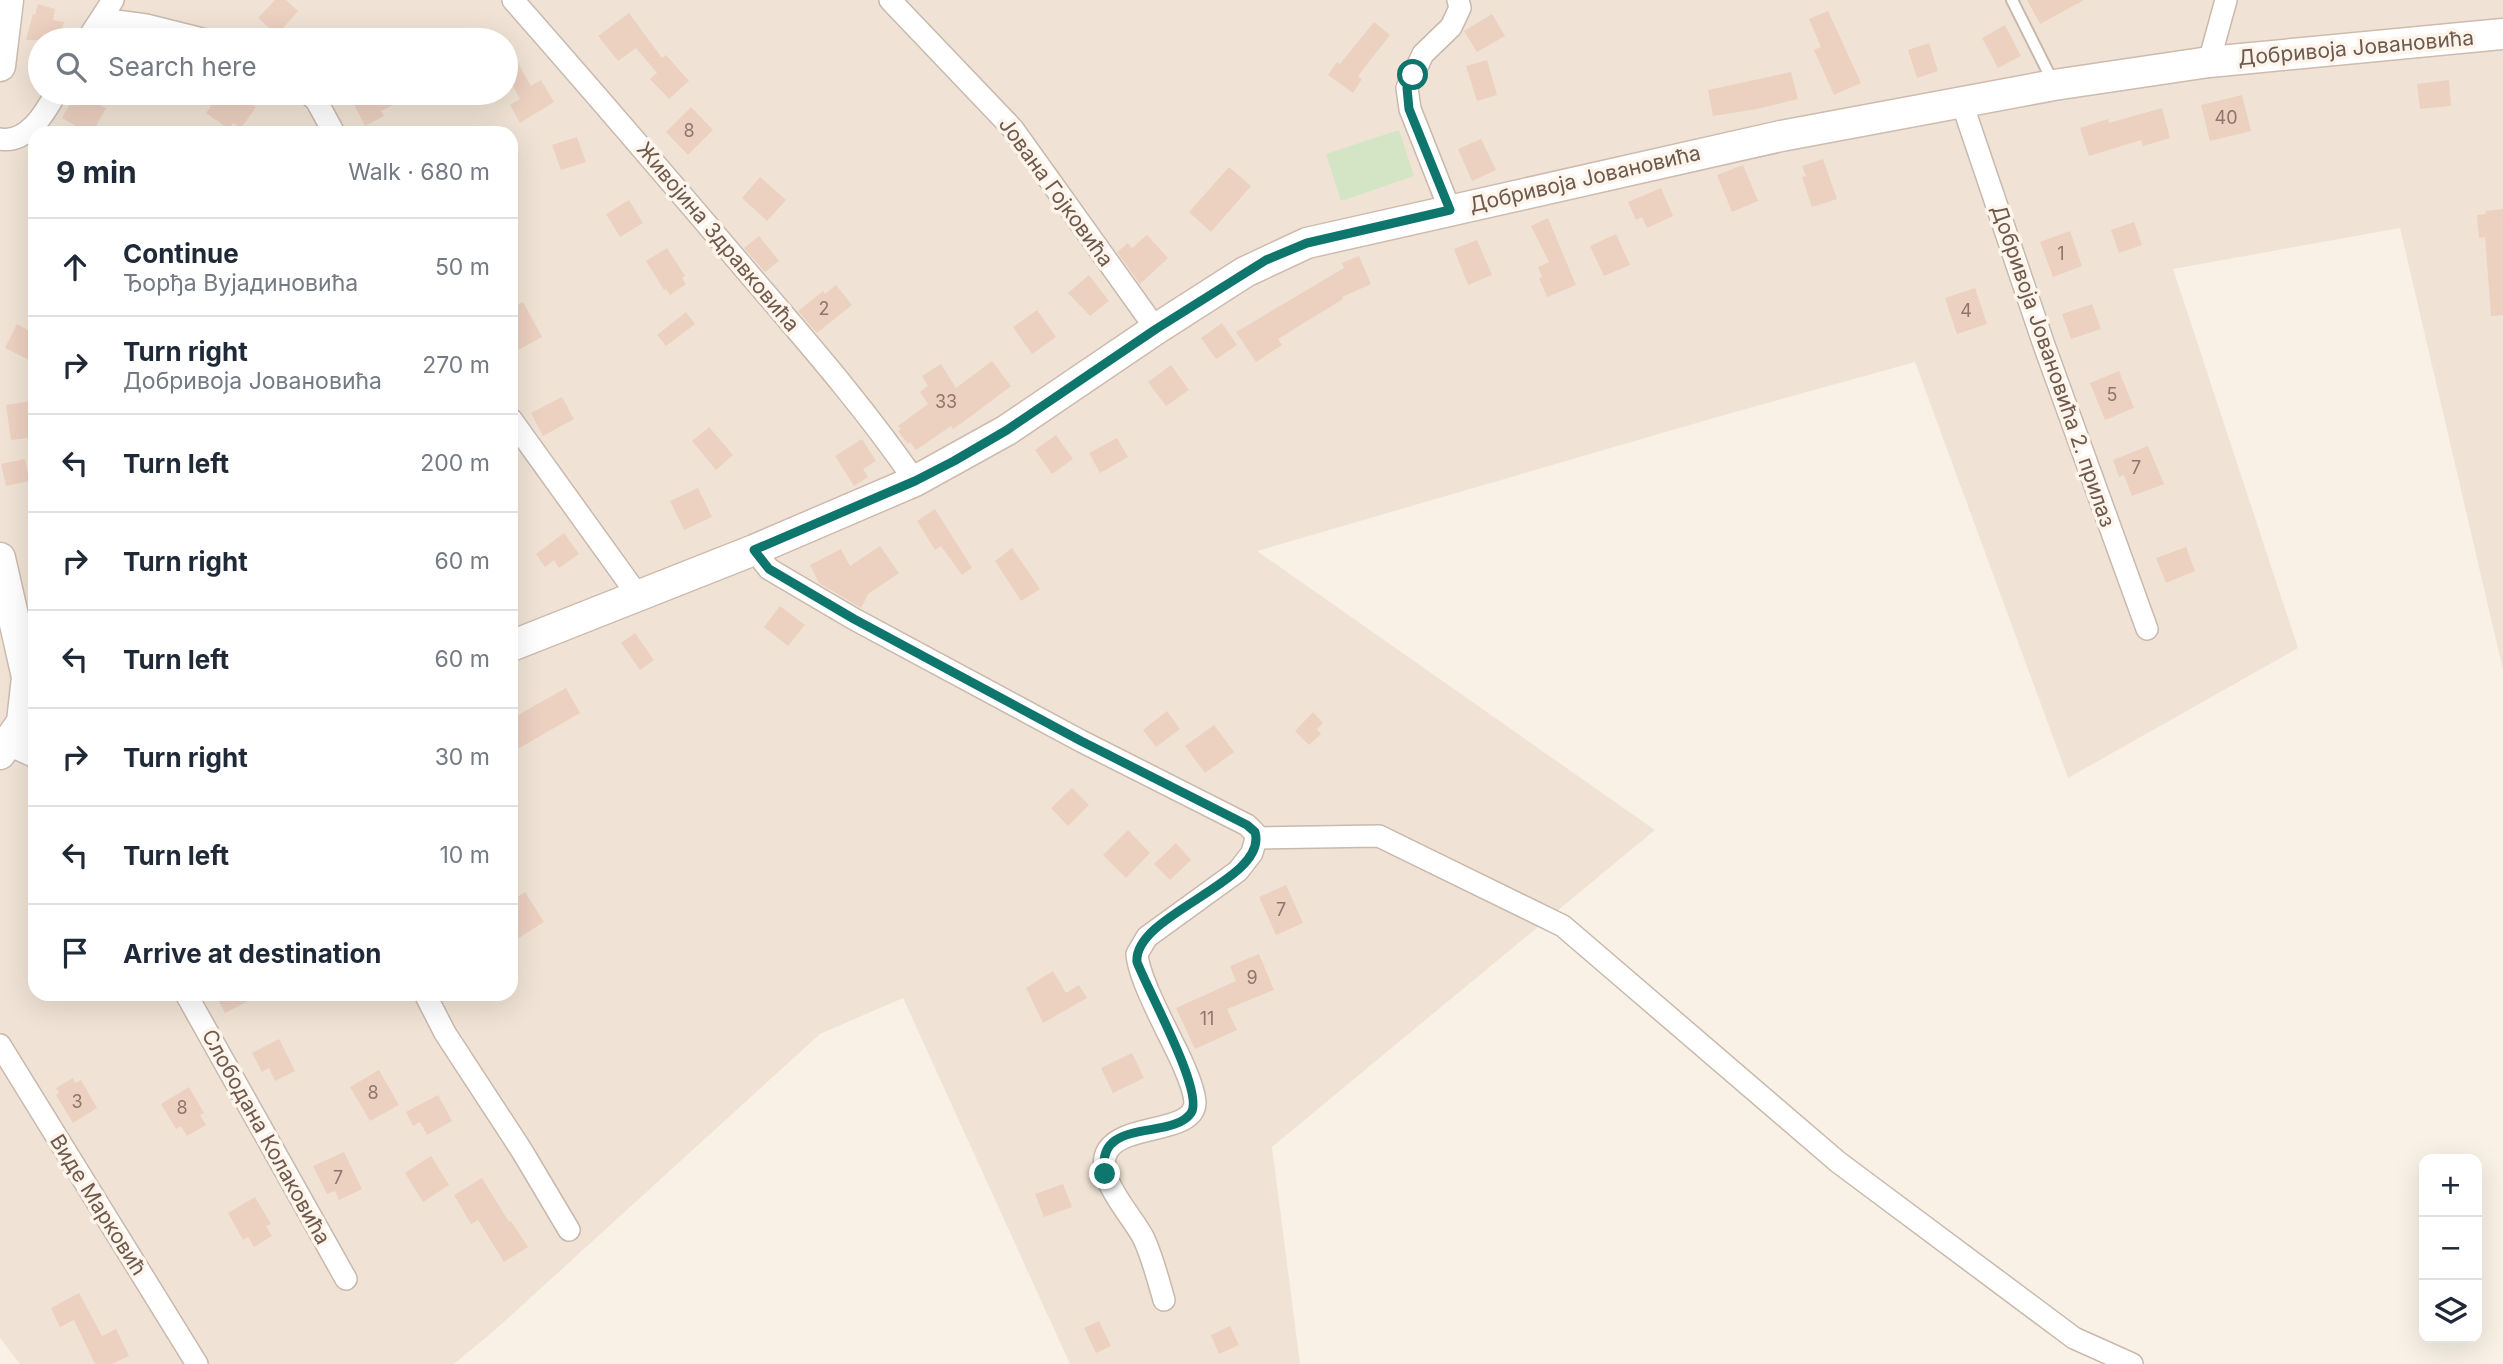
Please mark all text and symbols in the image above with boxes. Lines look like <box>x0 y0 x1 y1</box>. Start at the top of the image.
street label: Добривоја Јовановића <box>2237 25 2475 70</box>
search box <box>28 28 518 105</box>
icon: search <box>52 48 90 86</box>
text: Search here <box>108 51 257 82</box>
route start <box>1397 59 1428 90</box>
house number: 40 <box>2215 107 2237 128</box>
street label: Јована Гојковића <box>994 112 1119 271</box>
house number: 8 <box>683 120 695 141</box>
street label: Живојина Здравковића <box>632 137 805 336</box>
street label: Добривоја Јовановића <box>1467 140 1703 217</box>
text: 9 min <box>56 154 137 190</box>
text: Walk · 680 m <box>348 158 490 186</box>
street label: Добривоја Јовановића 2. прилаз <box>1986 201 2120 530</box>
text: Continue <box>123 238 239 269</box>
house number: 1 <box>2057 243 2065 264</box>
icon: ahead <box>56 248 94 286</box>
text: 50 m <box>435 253 490 281</box>
text: Ђорђа Вујадиновића <box>123 269 358 297</box>
house number: 2 <box>819 298 829 319</box>
house number: 4 <box>1960 300 1972 321</box>
text: Turn right <box>123 336 248 367</box>
icon: right <box>56 346 94 384</box>
text: 270 m <box>422 351 490 379</box>
text: Добривоја Јовановића <box>123 367 382 395</box>
house number: 5 <box>2107 384 2117 405</box>
house number: 33 <box>935 391 957 412</box>
icon: left <box>56 444 94 482</box>
text: Turn left <box>123 448 229 479</box>
text: 200 m <box>420 449 490 477</box>
house number: 7 <box>2131 457 2141 478</box>
icon: right <box>56 542 94 580</box>
text: Turn right <box>123 546 248 577</box>
text: 60 m <box>435 547 490 575</box>
icon: left <box>56 640 94 678</box>
text: Turn left <box>123 644 229 675</box>
text: 60 m <box>435 645 490 673</box>
icon: right <box>56 738 94 776</box>
text: Turn right <box>123 742 248 773</box>
text: 30 m <box>435 743 490 771</box>
icon: left <box>56 836 94 874</box>
text: Turn left <box>123 840 229 871</box>
text: 10 m <box>440 841 490 869</box>
house number: 7 <box>1276 899 1286 920</box>
icon: arrive <box>56 934 94 972</box>
text: Arrive at destination <box>123 938 382 969</box>
house number: 9 <box>1246 967 1258 988</box>
house number: 11 <box>1200 1008 1214 1029</box>
street label: Слободана Колаковића <box>197 1025 336 1249</box>
house number: 8 <box>367 1082 379 1103</box>
house number: 3 <box>71 1091 83 1112</box>
house number: 8 <box>176 1097 188 1118</box>
street label: Виде Марковић <box>45 1130 152 1280</box>
map controls <box>2419 1154 2482 1343</box>
button: + <box>2419 1154 2482 1217</box>
route end <box>1089 1158 1120 1189</box>
house number: 7 <box>333 1167 343 1188</box>
button: − <box>2419 1217 2482 1280</box>
button: layers <box>2419 1280 2482 1343</box>

